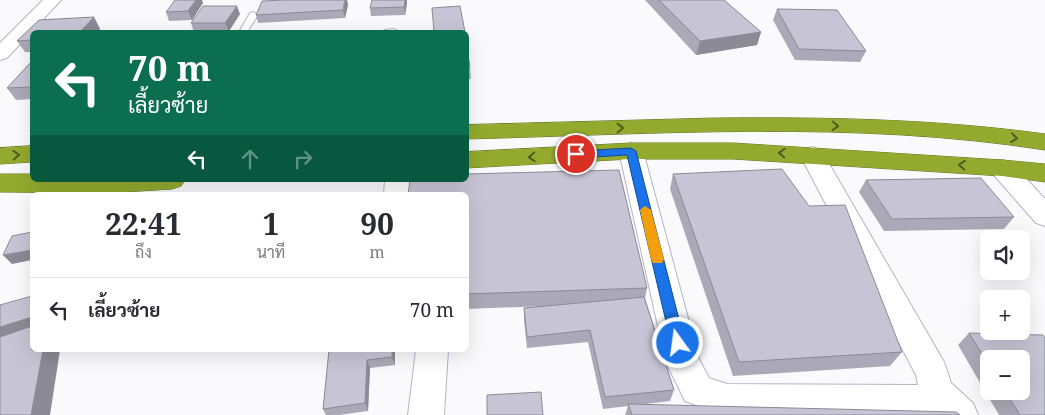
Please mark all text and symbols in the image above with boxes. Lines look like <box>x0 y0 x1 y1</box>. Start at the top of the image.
text: 70 m <box>128 44 211 91</box>
icon: left <box>45 50 110 115</box>
text: เลี้ยวซ้าย <box>128 89 208 119</box>
one-way arrow <box>832 121 839 131</box>
one-way arrow <box>616 123 624 133</box>
one-way arrow <box>1011 132 1019 143</box>
pin <box>555 133 597 175</box>
icon: arrive <box>562 140 590 168</box>
icon: left <box>183 145 211 173</box>
icon: ahead <box>236 145 264 173</box>
icon: right <box>289 145 317 173</box>
one-way arrow <box>778 148 786 159</box>
one-way arrow <box>13 150 21 160</box>
one-way arrow <box>528 151 536 162</box>
one-way arrow <box>957 160 965 171</box>
text: 22:41 <box>105 203 182 244</box>
text: 1 <box>263 203 279 244</box>
text: 90 <box>360 203 394 244</box>
map controls <box>980 230 1030 400</box>
button: sound <box>980 230 1030 280</box>
text: ถึง <box>135 241 152 263</box>
text: นาที <box>257 241 285 263</box>
text: m <box>370 241 385 263</box>
button: + <box>980 290 1030 340</box>
icon: left <box>45 296 73 324</box>
text: เลี้ยวซ้าย <box>88 297 160 323</box>
text: 70 m <box>410 297 454 323</box>
position arrow <box>651 316 703 368</box>
button: − <box>980 350 1030 400</box>

